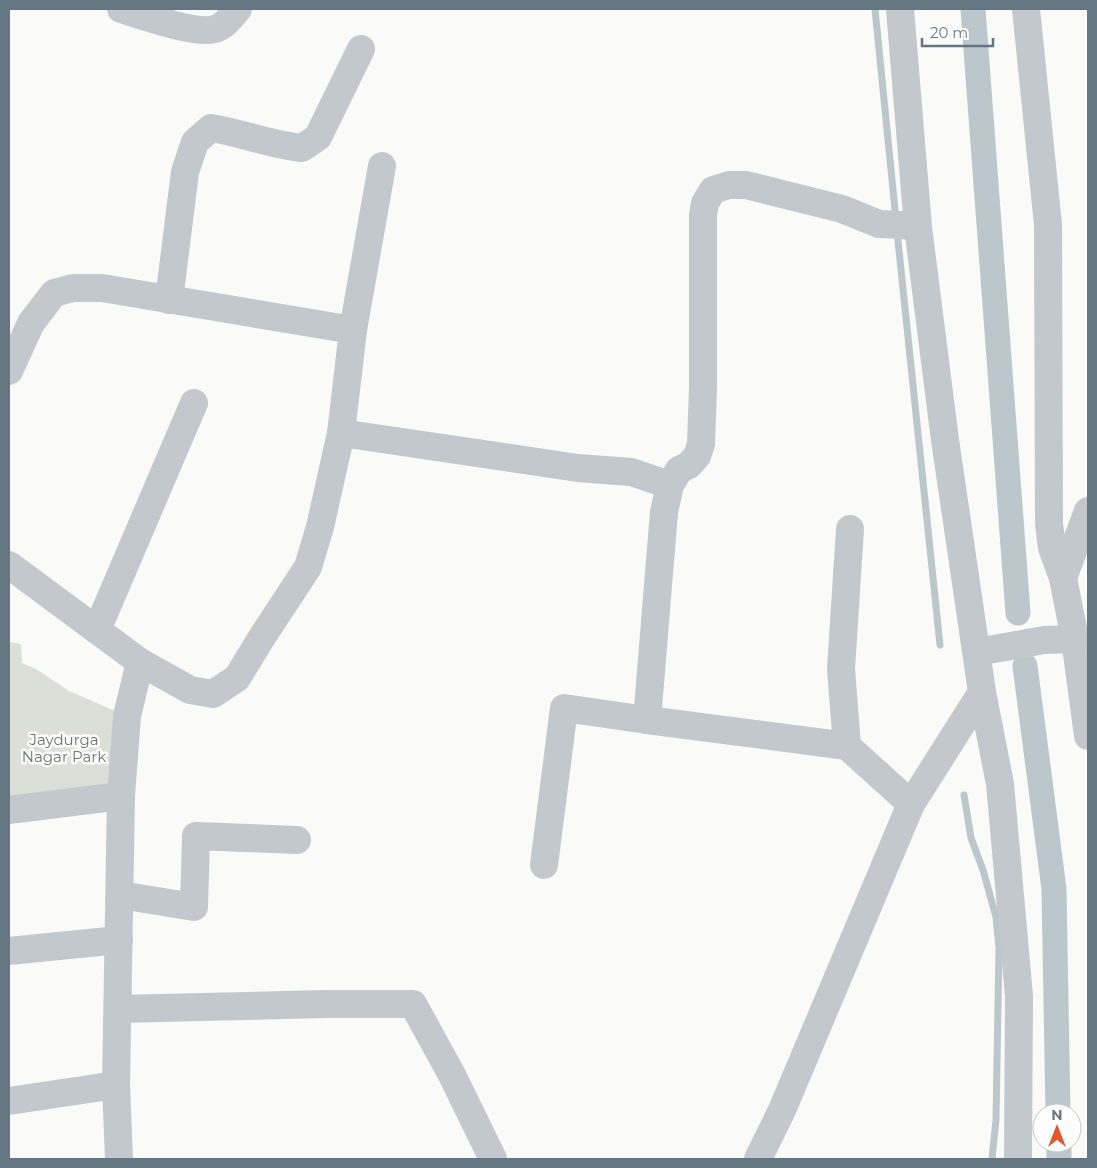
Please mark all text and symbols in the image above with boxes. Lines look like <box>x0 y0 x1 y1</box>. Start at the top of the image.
scale bar <box>922 15 993 47</box>
text: 20 m <box>930 23 968 42</box>
park label: Jaydurga Nagar Park <box>22 730 106 766</box>
north arrow <box>1032 1103 1082 1153</box>
text: N <box>1051 1106 1063 1124</box>

